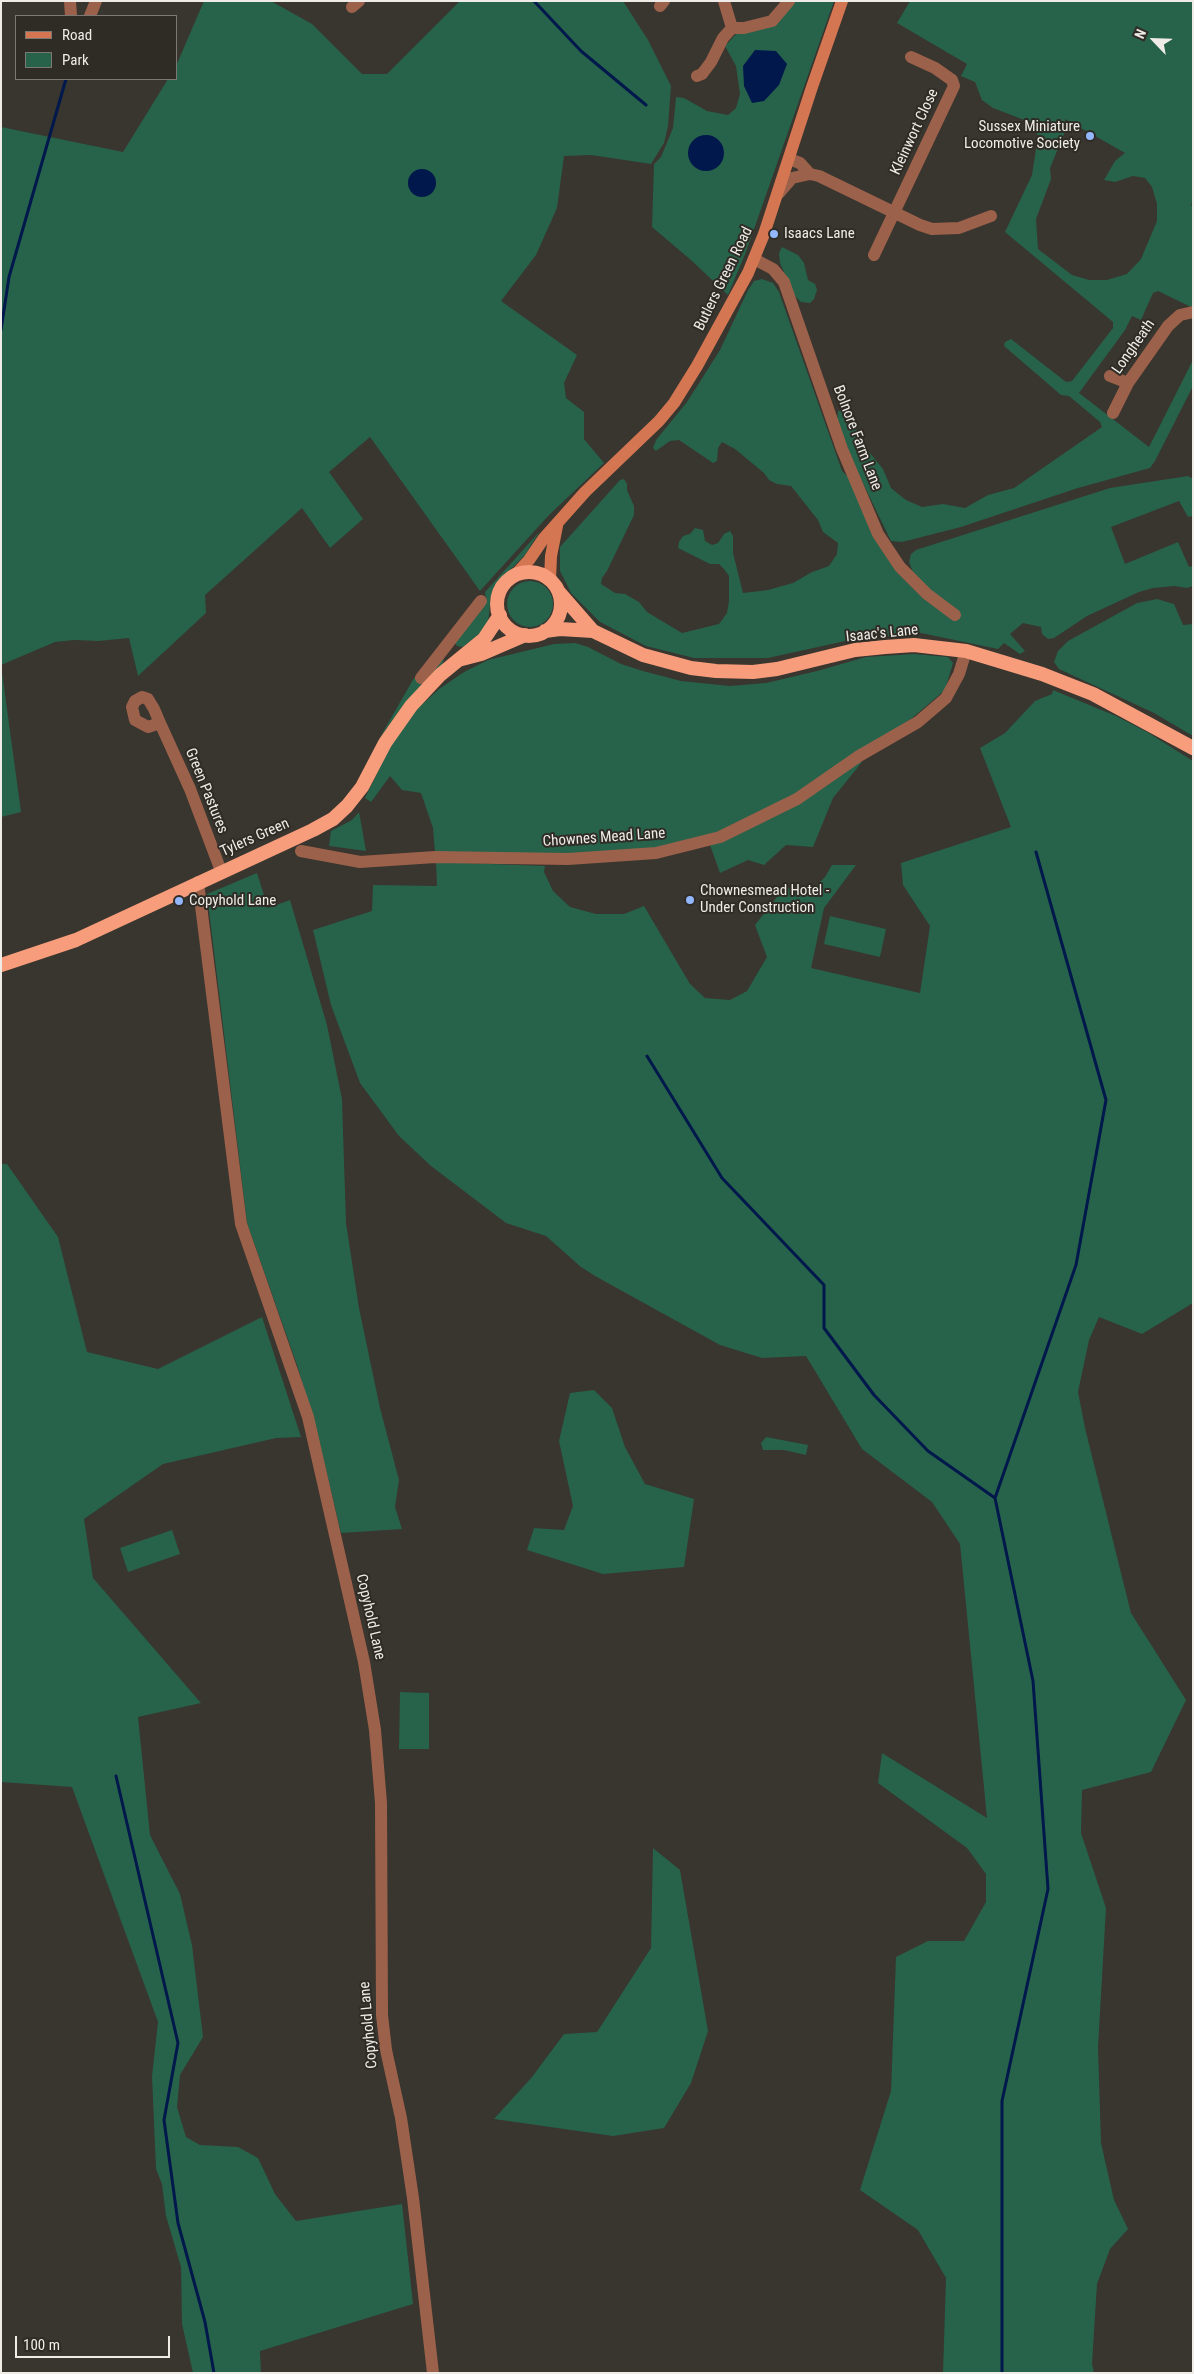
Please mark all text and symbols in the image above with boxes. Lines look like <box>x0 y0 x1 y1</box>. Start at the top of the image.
legend <box>15 15 178 80</box>
north arrow <box>1129 15 1179 65</box>
text: Road <box>62 26 92 44</box>
text: N <box>1131 27 1149 41</box>
text: Park <box>62 51 89 69</box>
street label: Kleinwort Close <box>887 86 943 178</box>
place label: Sussex Miniature Locomotive Society <box>964 118 1080 153</box>
marker: Sussex Miniature Locomotive Society <box>1084 130 1096 142</box>
street label: Butlers Green Road <box>691 224 757 334</box>
place label: Isaacs Lane <box>784 225 855 243</box>
marker: Isaacs Lane <box>768 228 780 240</box>
street label: Longheath <box>1109 316 1159 378</box>
street label: Bolnore Farm Lane <box>829 383 885 493</box>
street label: Isaac's Lane <box>845 621 919 647</box>
street label: Green Pastures <box>181 746 231 836</box>
street label: Tylers Green <box>218 815 292 861</box>
street label: Chownes Mead Lane <box>542 825 666 851</box>
place label: Chownesmead Hotel - Under Construction <box>700 882 829 917</box>
place label: Copyhold Lane <box>189 892 276 910</box>
marker: Chownesmead Hotel - Under Construction <box>684 894 696 906</box>
marker: Copyhold Lane <box>173 895 185 907</box>
street label: Copyhold Lane <box>351 1572 389 1662</box>
street label: Copyhold Lane <box>356 1981 382 2069</box>
scale bar <box>18 2326 172 2358</box>
text: 100 m <box>23 2336 60 2354</box>

